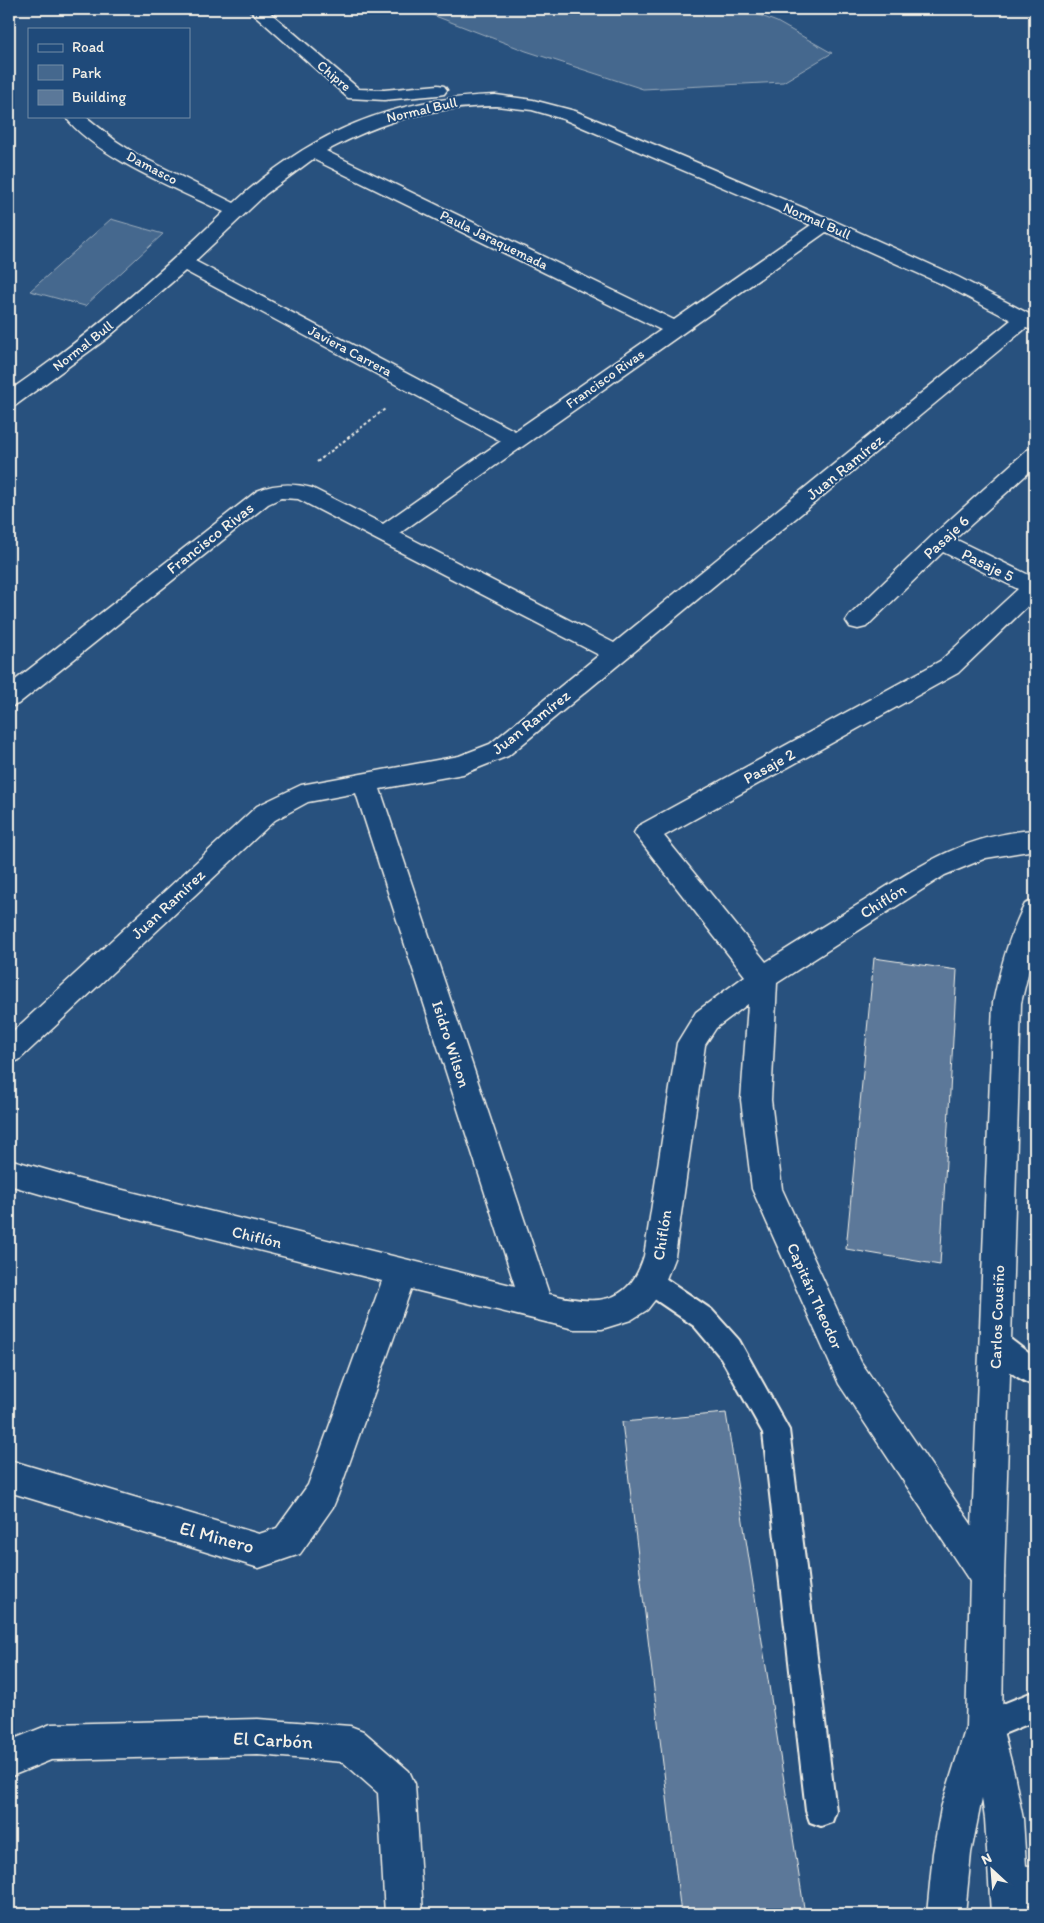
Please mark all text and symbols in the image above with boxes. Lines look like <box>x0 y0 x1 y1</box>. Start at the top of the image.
legend <box>28 28 190 118</box>
text: Road <box>72 38 105 56</box>
street label: Chipre <box>314 57 355 95</box>
text: Park <box>72 64 102 82</box>
text: Building <box>72 88 126 106</box>
street label: Normal Bull <box>385 94 459 126</box>
street label: Damasco <box>124 148 180 188</box>
street label: Normal Bull <box>781 199 853 243</box>
street label: Paula Jaraquemada <box>437 207 551 274</box>
street label: Normal Bull <box>49 317 117 375</box>
street label: Javiera Carrera <box>305 322 396 381</box>
street label: Francisco Rivas <box>562 346 648 412</box>
street label: Juan Ramírez <box>803 430 888 504</box>
street label: Francisco Rivas <box>163 498 257 578</box>
street label: Pasaje 6 <box>919 511 973 563</box>
street label: Pasaje 5 <box>959 544 1017 586</box>
street label: Juan Ramírez <box>488 685 574 758</box>
street label: Pasaje 2 <box>740 744 798 788</box>
street label: Juan Ramírez <box>127 865 209 943</box>
street label: Chiflón <box>856 879 910 923</box>
street label: Isidro Wilson <box>428 998 474 1090</box>
street label: Chiflón <box>649 1208 675 1262</box>
street label: Chiflón <box>230 1222 284 1252</box>
street label: Capitán Theodor <box>783 1240 847 1353</box>
street label: Carlos Cousiño <box>986 1265 1008 1369</box>
street label: El Minero <box>177 1516 257 1558</box>
street label: El Carbón <box>233 1726 314 1754</box>
north arrow <box>966 1846 1016 1896</box>
text: N <box>979 1849 994 1868</box>

